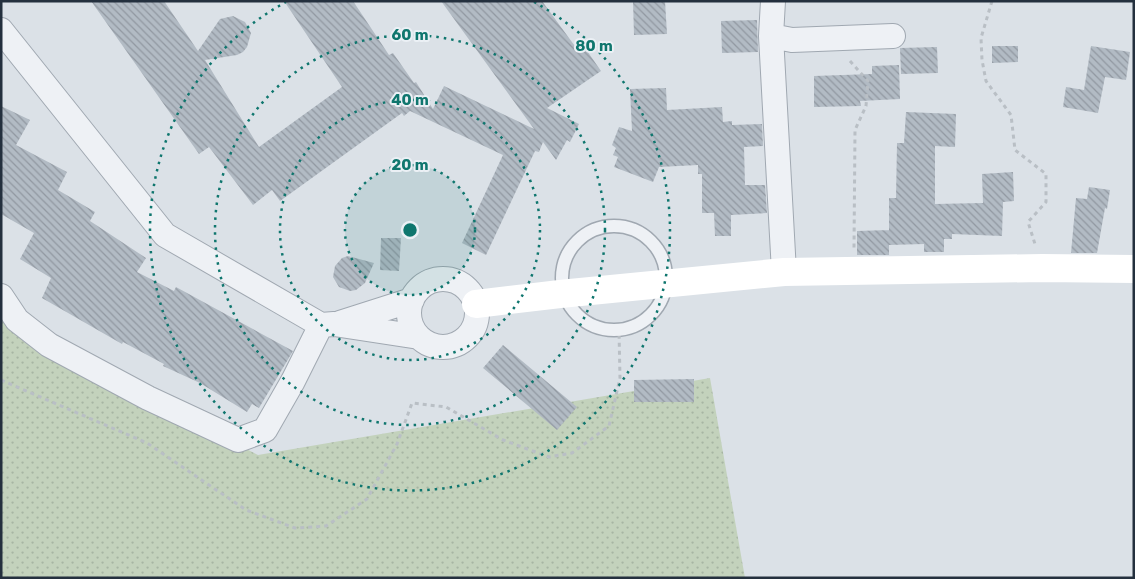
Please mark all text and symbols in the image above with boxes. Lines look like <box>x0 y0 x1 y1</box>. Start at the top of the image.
text: 60 m <box>392 26 428 44</box>
text: 80 m <box>575 37 613 55</box>
text: 40 m <box>391 91 429 109</box>
text: 20 m <box>392 156 428 174</box>
centre of rings <box>401 221 419 239</box>

